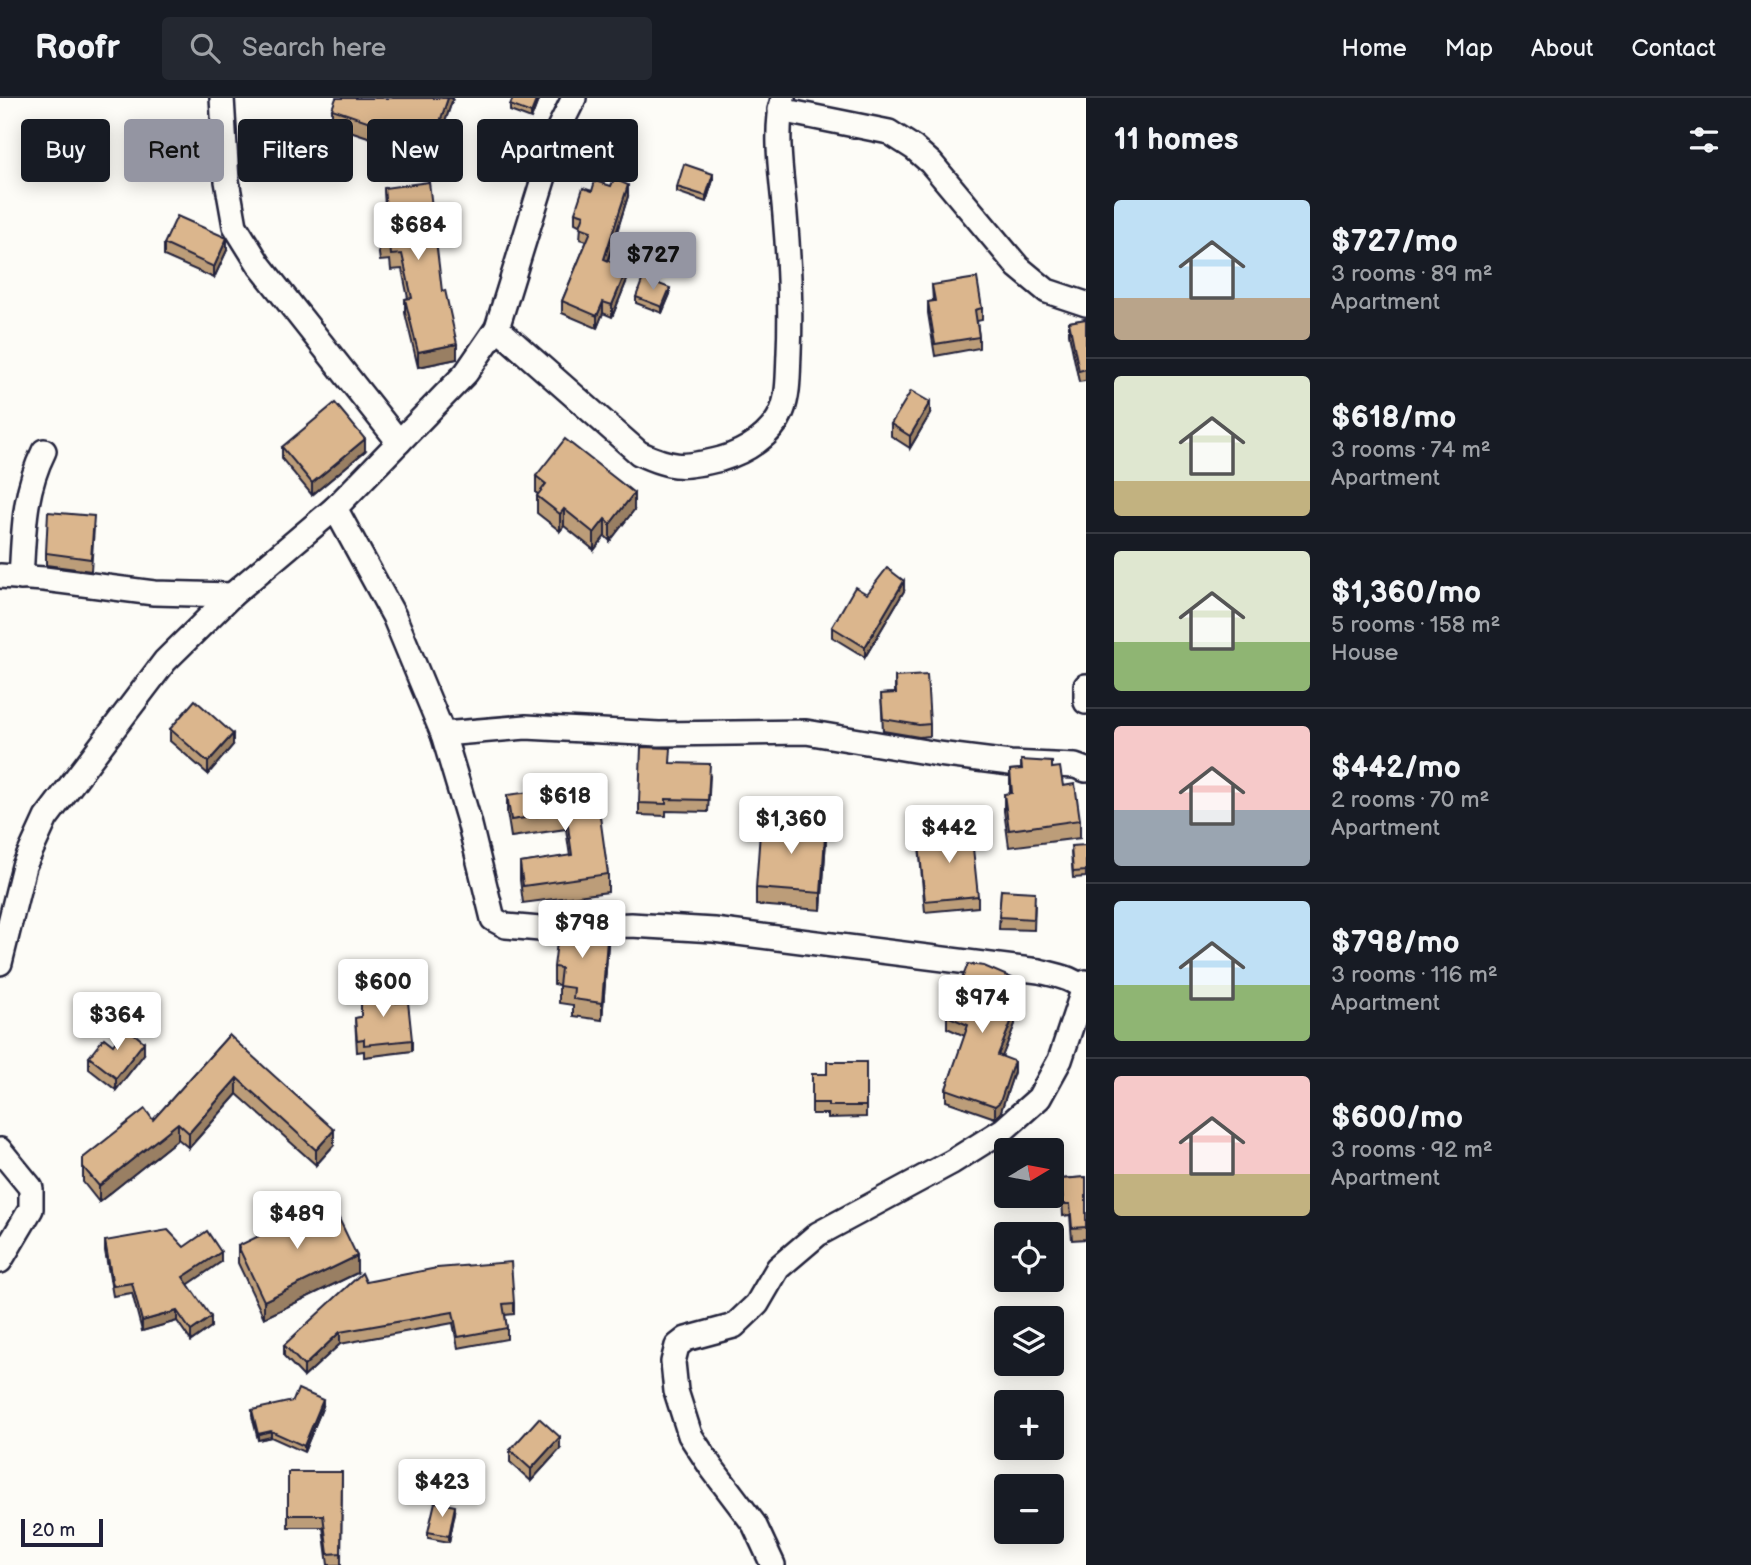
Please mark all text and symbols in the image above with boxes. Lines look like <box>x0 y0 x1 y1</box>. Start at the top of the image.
search box <box>162 17 652 80</box>
text: Roofr <box>35 28 120 68</box>
icon: search <box>186 29 224 67</box>
text: Search here <box>242 33 386 64</box>
text: Home <box>1342 34 1407 63</box>
text: Map <box>1445 34 1493 63</box>
text: About <box>1531 34 1593 63</box>
text: Contact <box>1631 34 1716 63</box>
chip: Buy <box>21 119 110 182</box>
chip: Rent <box>124 119 224 182</box>
chip: Filters <box>238 119 353 182</box>
chip: New <box>367 119 463 182</box>
chip: Apartment <box>477 119 638 182</box>
icon: filters <box>1685 121 1723 159</box>
text: 11 homes <box>1114 122 1238 158</box>
pin: $684 <box>377 202 459 262</box>
text: $684 <box>390 211 446 239</box>
text: $727/mo <box>1331 224 1458 260</box>
icon: home <box>1170 228 1254 312</box>
pin: $727 <box>612 232 694 292</box>
text: $727 <box>626 241 680 269</box>
text: 3 rooms · 89 m² <box>1331 260 1493 288</box>
text: Apartment <box>1331 288 1440 316</box>
text: $618/mo <box>1331 400 1456 436</box>
icon: home <box>1170 404 1254 488</box>
text: 3 rooms · 74 m² <box>1331 436 1491 464</box>
text: Apartment <box>1331 464 1440 492</box>
text: $1,360/mo <box>1331 575 1481 611</box>
icon: home <box>1170 579 1254 663</box>
text: 5 rooms · 158 m² <box>1331 611 1500 639</box>
text: House <box>1331 639 1398 667</box>
text: $442/mo <box>1331 750 1461 786</box>
icon: home <box>1170 754 1254 838</box>
pin: $618 <box>524 774 606 833</box>
text: $618 <box>539 782 591 810</box>
text: 2 rooms · 70 m² <box>1331 786 1490 814</box>
pin: $1,360 <box>734 796 848 856</box>
text: $1,360 <box>755 805 827 833</box>
pin: $442 <box>908 806 990 865</box>
text: $442 <box>921 814 977 842</box>
text: Apartment <box>1331 814 1440 842</box>
pin: $798 <box>541 900 623 960</box>
text: $798 <box>554 909 610 937</box>
text: $798/mo <box>1331 925 1460 961</box>
icon: home <box>1170 929 1254 1013</box>
pin: $600 <box>342 960 424 1019</box>
text: 3 rooms · 116 m² <box>1331 961 1498 989</box>
text: $600 <box>354 968 412 996</box>
pin: $974 <box>941 976 1023 1035</box>
text: $974 <box>955 984 1009 1012</box>
text: Apartment <box>1331 989 1440 1017</box>
pin: $364 <box>76 992 158 1052</box>
text: $364 <box>89 1001 145 1029</box>
text: $600/mo <box>1331 1100 1463 1136</box>
icon: home <box>1170 1104 1254 1188</box>
text: 3 rooms · 92 m² <box>1331 1136 1493 1164</box>
north arrow <box>994 1138 1064 1208</box>
map controls <box>994 1138 1064 1544</box>
text: Apartment <box>1331 1164 1440 1192</box>
pin: $489 <box>256 1192 338 1251</box>
text: $489 <box>269 1200 325 1228</box>
button: locate <box>994 1222 1064 1292</box>
button: layers <box>994 1306 1064 1376</box>
button: + <box>994 1390 1064 1460</box>
pin: $423 <box>401 1460 483 1519</box>
text: $423 <box>414 1468 470 1496</box>
button: − <box>994 1474 1064 1544</box>
scale bar <box>21 1516 103 1548</box>
text: 20 m <box>32 1519 75 1542</box>

